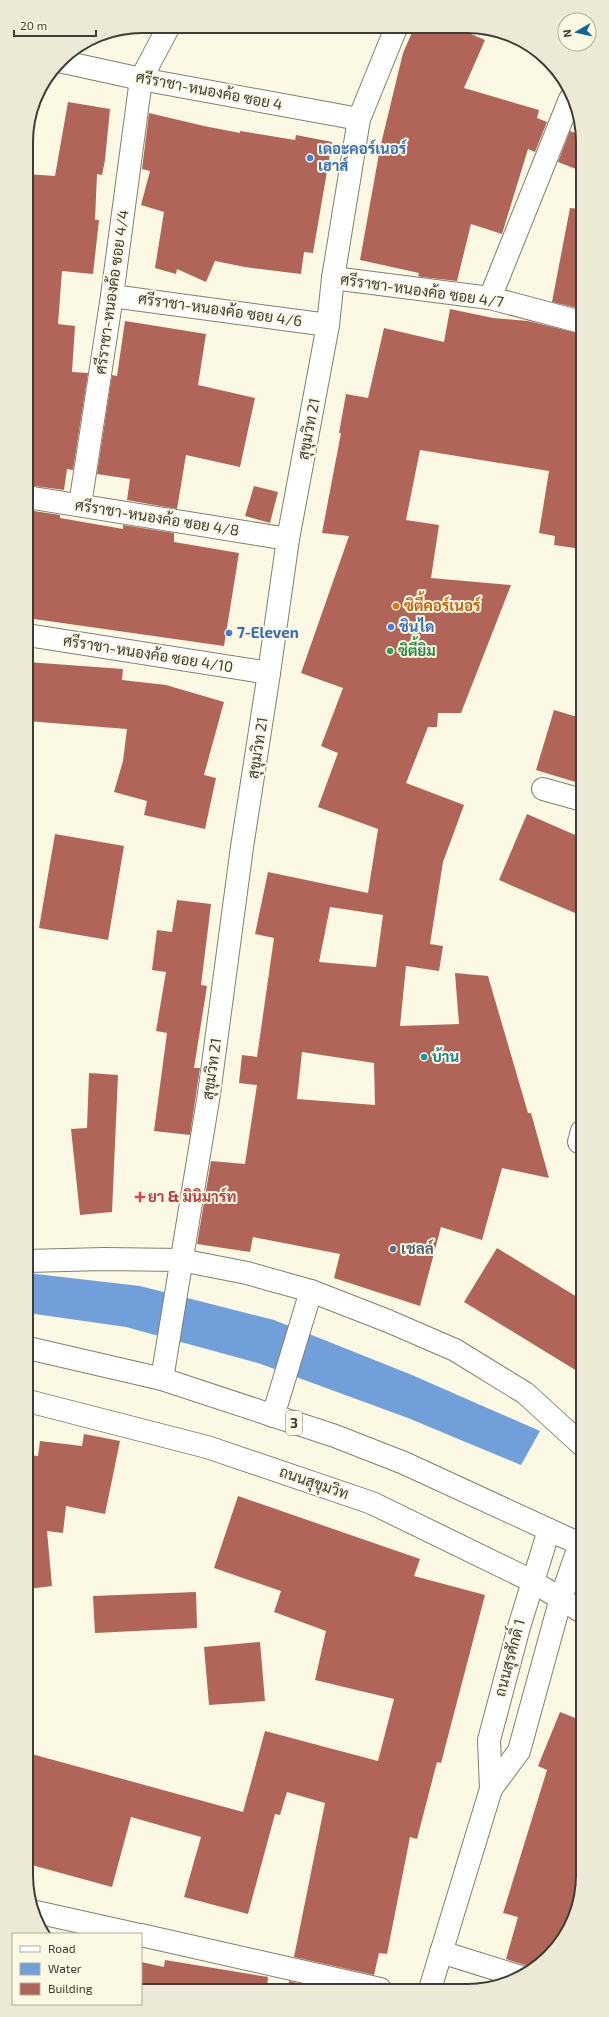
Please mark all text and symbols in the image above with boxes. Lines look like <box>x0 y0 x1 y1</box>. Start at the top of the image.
scale bar <box>14 12 96 38</box>
north arrow <box>557 12 597 52</box>
text: 20 m <box>20 18 47 32</box>
text: N <box>560 29 574 39</box>
street label: ศรีราชา-หนองค้อ ซอย 4 <box>134 67 284 113</box>
place label: เดอะคอร์เนอร์ เฮาส์ <box>318 139 408 174</box>
marker: เดอะคอร์เนอร์ เฮาส์ <box>305 153 315 163</box>
street label: ศรีราชา-หนองค้อ ซอย 4/4 <box>91 208 131 375</box>
street label: ศรีราชา-หนองค้อ ซอย 4/7 <box>339 270 505 310</box>
street label: ศรีราชา-หนองค้อ ซอย 4/6 <box>137 289 303 329</box>
street label: สุขุมวิท 21 <box>293 397 326 462</box>
street label: ศรีราชา-หนองค้อ ซอย 4/8 <box>74 495 240 539</box>
place label: ซิตี้คอร์เนอร์ <box>404 591 482 614</box>
marker: ซิตี้คอร์เนอร์ <box>391 601 401 611</box>
place label: ชินได <box>399 617 434 635</box>
marker: ชินได <box>386 622 396 632</box>
place label: 7-Eleven <box>237 623 299 641</box>
marker: 7-Eleven <box>224 628 234 638</box>
street label: ศรีราชา-หนองค้อ ซอย 4/10 <box>62 631 234 675</box>
place label: ซิตี้ยิม <box>398 636 436 659</box>
marker: ซิตี้ยิม <box>385 646 395 656</box>
street label: สุขุมวิท 21 <box>243 716 274 780</box>
street label: สุขุมวิท 21 <box>198 1037 227 1101</box>
place label: บ้าน <box>432 1047 459 1065</box>
marker: บ้าน <box>419 1052 429 1062</box>
place label: ยา & มินิมาร์ท <box>148 1187 236 1205</box>
marker: ยา & มินิมาร์ท <box>135 1192 145 1202</box>
place label: เชลล์ <box>401 1239 435 1257</box>
marker: เชลล์ <box>388 1244 398 1254</box>
road number: 3 <box>286 1411 302 1435</box>
street label: ถนนสุขุมวิท <box>276 1462 351 1505</box>
street label: ถนนสุรศักดิ์ 1 <box>485 1616 531 1699</box>
legend <box>12 1933 142 2005</box>
text: Road <box>48 1941 76 1955</box>
text: Water <box>48 1961 82 1975</box>
text: Building <box>48 1981 93 1995</box>

